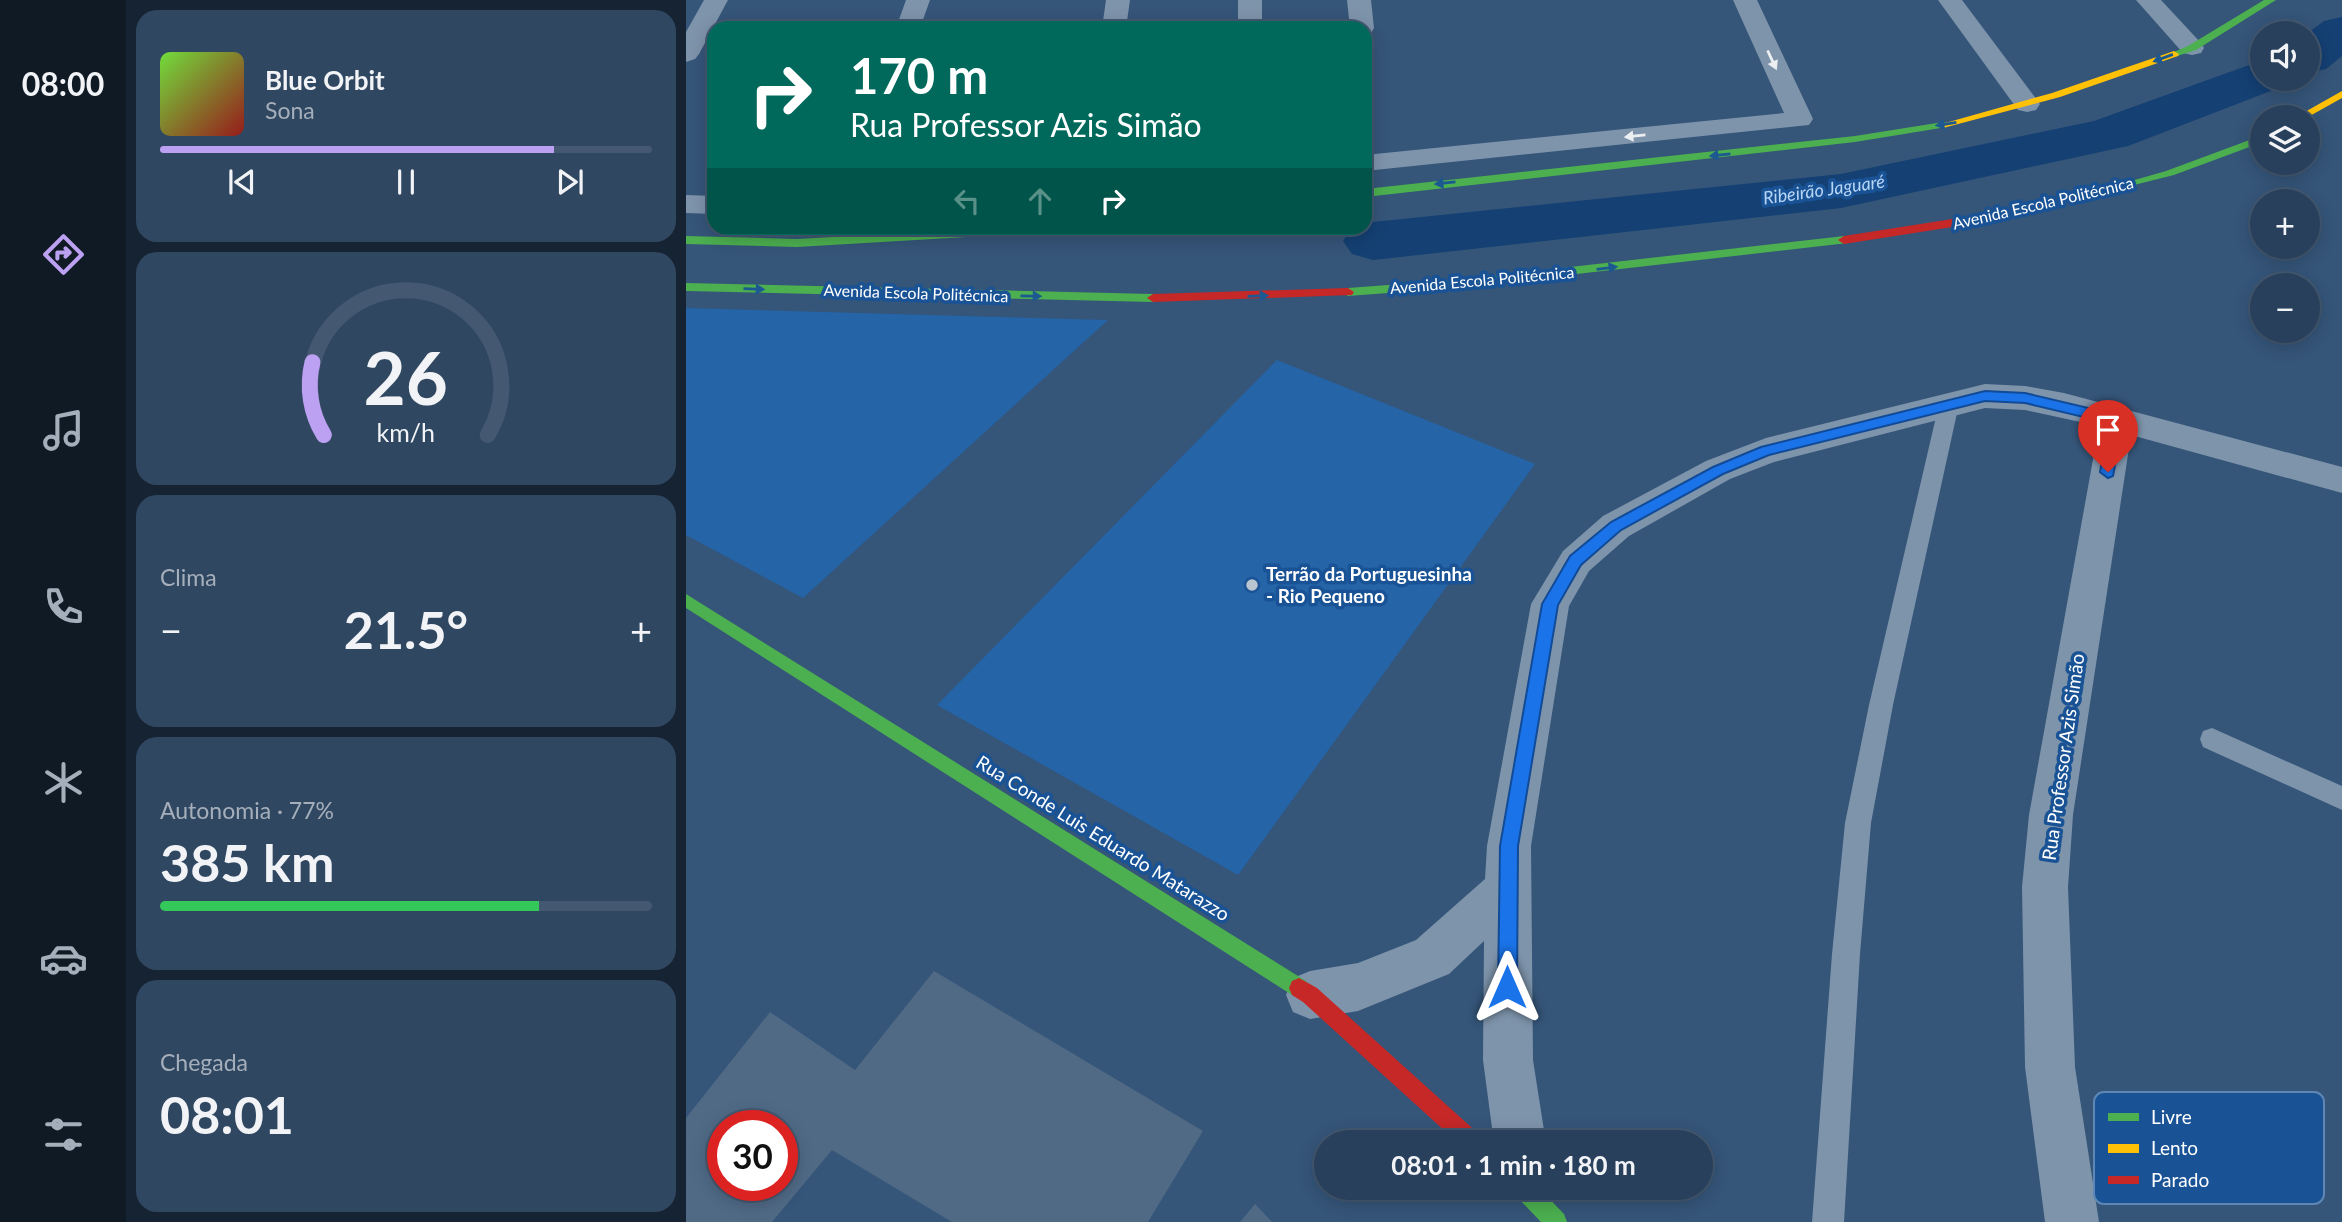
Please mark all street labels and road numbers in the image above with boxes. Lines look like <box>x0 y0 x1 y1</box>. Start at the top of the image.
street label: Avenida Escola Politécnica <box>1951 172 2135 233</box>
street label: Avenida Escola Politécnica <box>1389 262 1575 297</box>
street label: Avenida Escola Politécnica <box>823 280 1009 305</box>
street label: Rua Professor Azis Simão <box>2037 652 2088 862</box>
street label: Rua Conde Luis Eduardo Matarazzo <box>972 750 1234 925</box>

